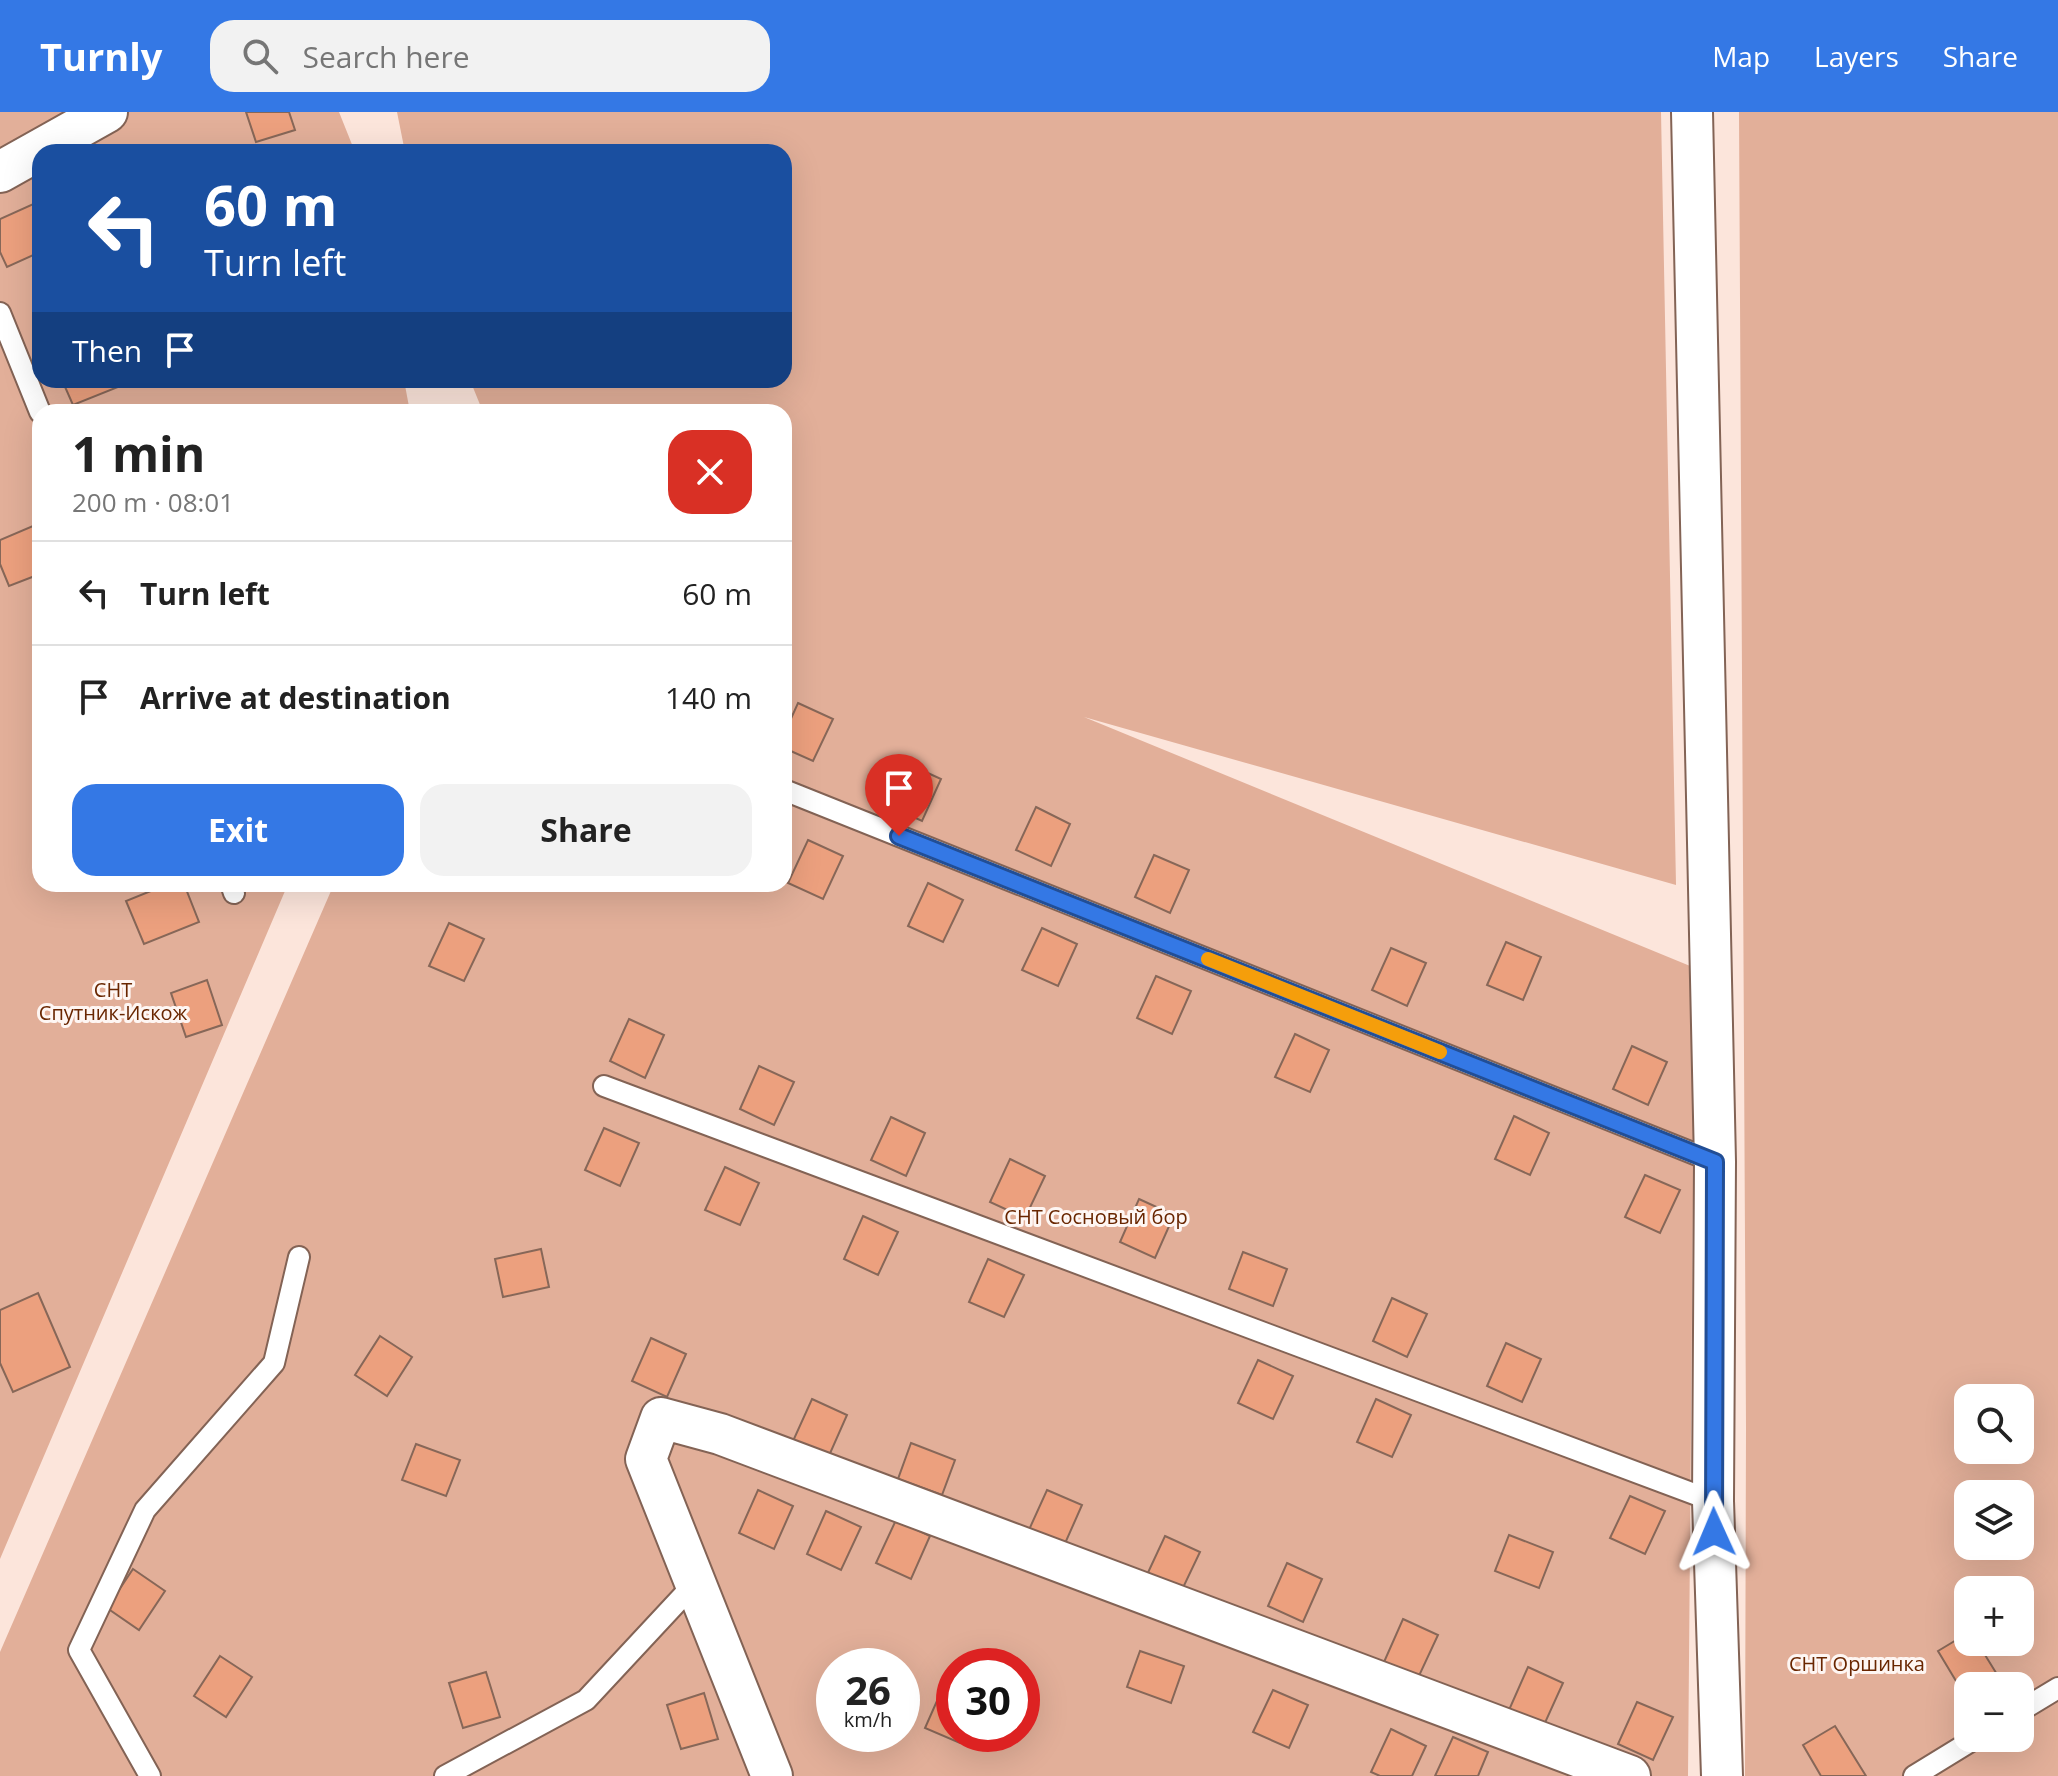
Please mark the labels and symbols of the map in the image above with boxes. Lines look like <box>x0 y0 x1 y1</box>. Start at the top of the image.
pin <box>865 754 933 836</box>
park label: СНТ Спутник-Искож <box>39 976 188 1026</box>
park label: СНТ Сосновый бор <box>1004 1203 1188 1230</box>
position arrow <box>1672 1490 1756 1574</box>
speed limit sign: 30 <box>936 1648 1040 1752</box>
park label: СНТ Оршинка <box>1789 1650 1925 1677</box>

